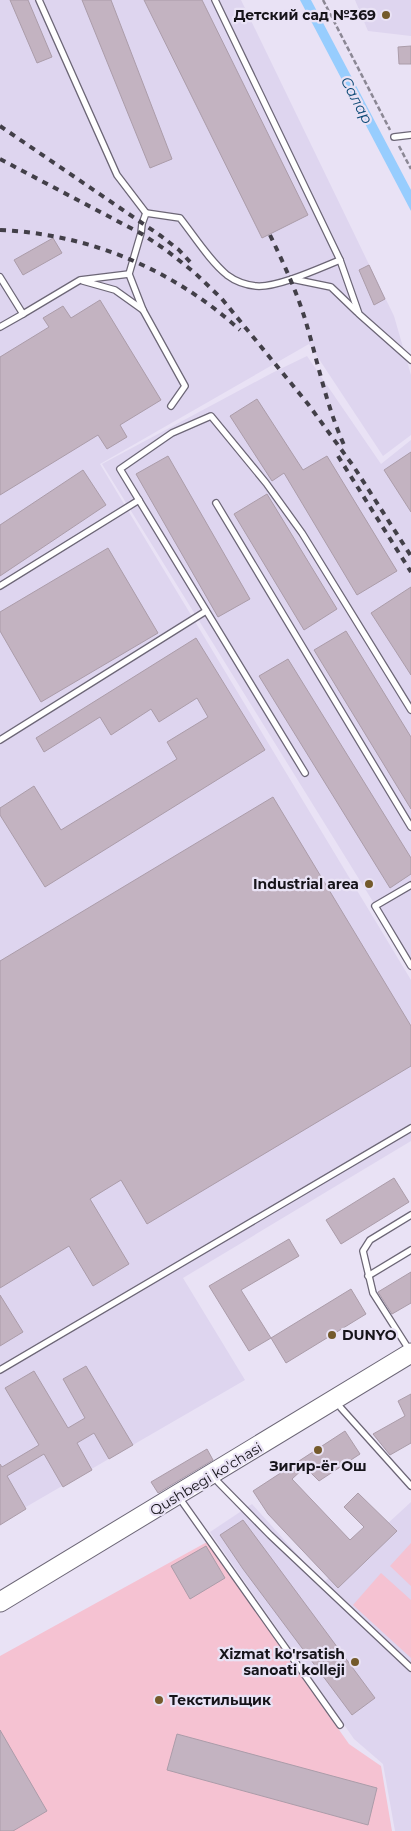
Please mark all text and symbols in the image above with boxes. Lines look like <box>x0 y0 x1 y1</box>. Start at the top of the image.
place label: Детский сад №369 <box>234 6 376 24</box>
marker: Детский сад №369 <box>380 9 392 21</box>
water label: Салар <box>337 73 377 127</box>
place label: Industrial area <box>253 875 359 893</box>
marker: Industrial area <box>363 878 375 890</box>
place label: DUNYO <box>342 1326 397 1344</box>
marker: DUNYO <box>326 1329 338 1341</box>
street label: Qushbegi ko'chasi <box>147 1438 265 1520</box>
marker: Зигир-ёг Ош <box>312 1444 324 1456</box>
place label: Зигир-ёг Ош <box>268 1457 367 1475</box>
place label: Xizmat ko'rsatish sanoati kolleji <box>219 1645 345 1679</box>
marker: Xizmat ko'rsatish sanoati kolleji <box>349 1656 361 1668</box>
place label: Текстильщик <box>169 1691 271 1709</box>
marker: Текстильщик <box>153 1694 165 1706</box>

